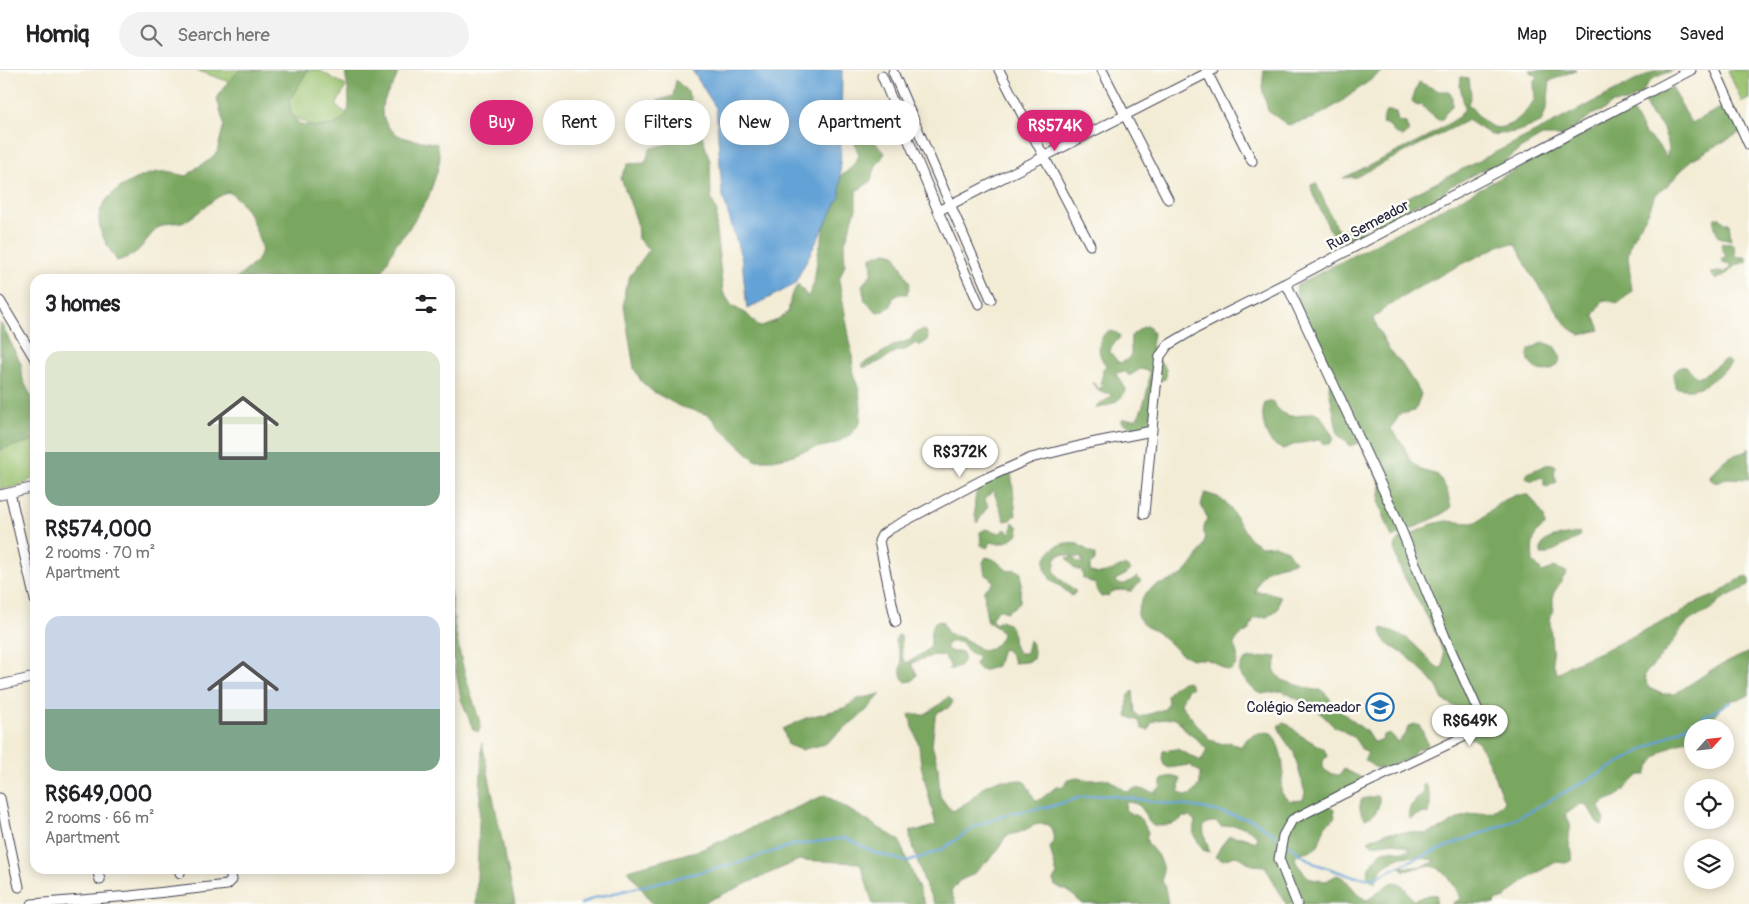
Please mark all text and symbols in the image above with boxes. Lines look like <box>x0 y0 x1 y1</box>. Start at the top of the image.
search box <box>119 12 469 57</box>
text: Homiq <box>25 20 89 49</box>
icon: search <box>137 21 165 49</box>
text: Search here <box>177 23 270 47</box>
text: Map <box>1517 23 1547 46</box>
text: Directions <box>1575 23 1651 46</box>
text: Saved <box>1679 23 1724 46</box>
chip: Buy <box>470 100 533 145</box>
chip: Rent <box>543 100 615 145</box>
chip: Filters <box>625 100 710 145</box>
chip: New <box>720 100 789 145</box>
chip: Apartment <box>799 100 919 145</box>
pin: R$574K <box>1014 109 1096 152</box>
text: R$574K <box>1028 116 1082 136</box>
street label: Rua Semeador <box>1324 195 1413 255</box>
icon: filters <box>412 290 440 318</box>
text: 3 homes <box>45 291 120 318</box>
icon: home <box>198 383 288 473</box>
pin: R$372K <box>919 436 1001 478</box>
text: R$372K <box>933 442 987 462</box>
text: R$574,000 <box>45 516 152 543</box>
text: 2 rooms · 70 m² <box>45 543 155 563</box>
text: Apartment <box>45 563 120 583</box>
icon: home <box>198 648 288 738</box>
school or university icon: Colégio Semeador <box>1365 692 1395 722</box>
place label: Colégio Semeador <box>1246 698 1362 717</box>
pin: R$649K <box>1429 704 1511 747</box>
text: R$649K <box>1443 711 1497 731</box>
north arrow <box>1684 719 1734 769</box>
map controls <box>1684 719 1734 889</box>
button: locate <box>1684 779 1734 829</box>
text: R$649,000 <box>45 781 152 808</box>
text: 2 rooms · 66 m² <box>45 808 155 828</box>
text: Apartment <box>45 828 120 848</box>
button: layers <box>1684 839 1734 889</box>

